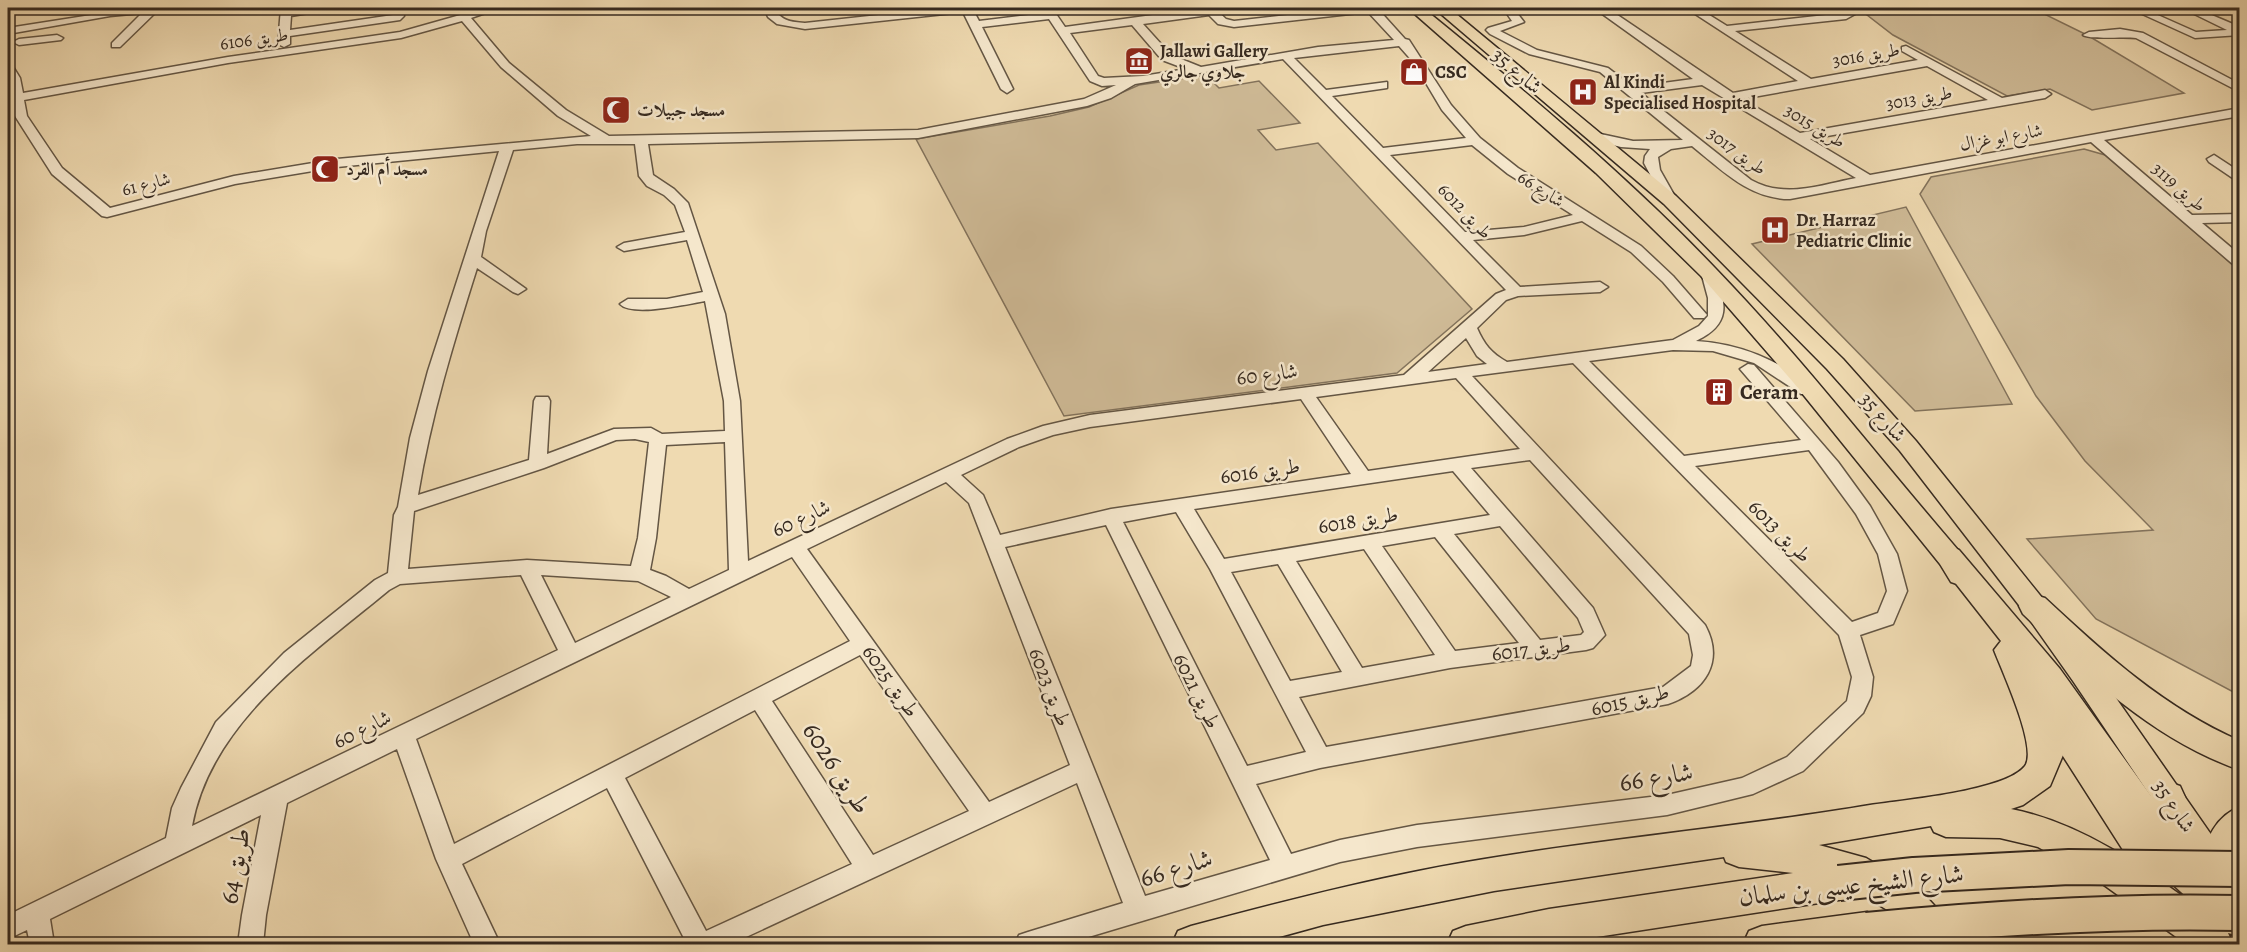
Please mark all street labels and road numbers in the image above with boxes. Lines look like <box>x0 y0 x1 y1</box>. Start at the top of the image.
street label: طريق 6106 <box>218 22 290 56</box>
street label: طريق 3016 <box>1830 37 1902 73</box>
street label: شارع 35 <box>1483 42 1548 104</box>
street label: طريق 3013 <box>1884 80 1954 116</box>
street label: طريق 3015 <box>1780 98 1850 154</box>
street label: شارع ابو غزال <box>1958 118 2045 159</box>
street label: طريق 3017 <box>1703 122 1771 180</box>
street label: طريق 3119 <box>2147 157 2211 217</box>
street label: شارع 66 <box>1511 165 1569 216</box>
street label: شارع 61 <box>119 166 174 205</box>
street label: طريق 6012 <box>1432 178 1498 244</box>
street label: شارع 60 <box>1235 356 1300 396</box>
street label: شارع 35 <box>1850 386 1913 451</box>
street label: طريق 6016 <box>1218 452 1302 490</box>
street label: شارع 60 <box>767 492 836 547</box>
street label: طريق 6013 <box>1742 493 1818 569</box>
street label: طريق 6018 <box>1316 500 1400 540</box>
street label: طريق 6017 <box>1490 630 1572 668</box>
street label: طريق 6025 <box>856 639 926 723</box>
street label: طريق 6023 <box>1022 644 1078 730</box>
street label: طريق 6021 <box>1167 649 1227 733</box>
street label: طريق 6015 <box>1588 677 1672 723</box>
street label: شارع 60 <box>328 703 398 759</box>
street label: طريق 6026 <box>794 715 880 821</box>
street label: شارع 66 <box>1617 754 1696 804</box>
street label: شارع 35 <box>2143 774 2202 840</box>
street label: طريق 64 <box>211 825 259 907</box>
street label: شارع 66 <box>1135 840 1218 899</box>
street label: شارع الشيخ عيسى بن سلمان <box>1737 856 1966 920</box>

